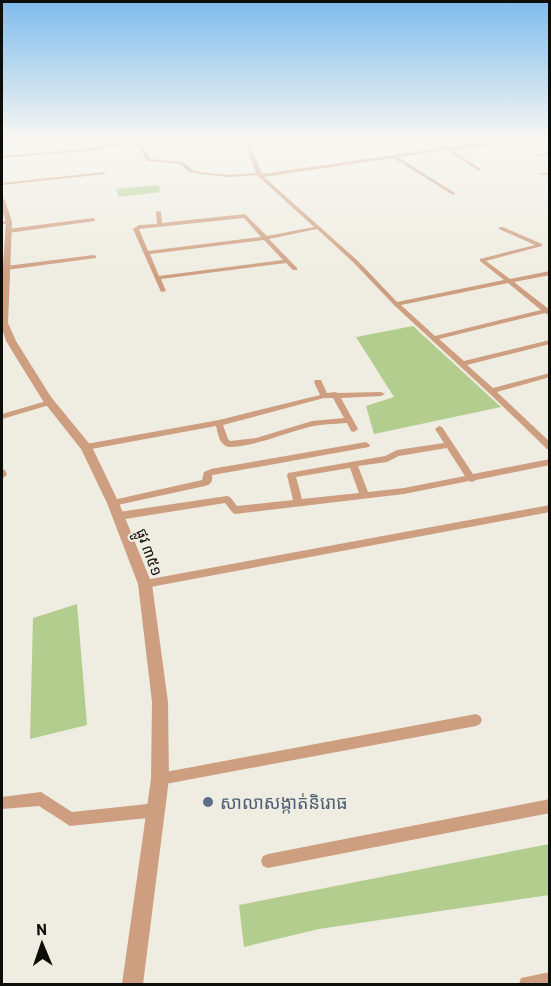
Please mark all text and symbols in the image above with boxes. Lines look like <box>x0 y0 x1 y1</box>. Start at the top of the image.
street label: ផ្លូវ ៣៥១ <box>128 526 167 580</box>
place label: សាលាសង្កាត់និរោធ <box>220 791 348 814</box>
marker: សាលាសង្កាត់និរោធ <box>201 795 215 809</box>
north arrow <box>12 914 72 974</box>
text: N <box>36 919 47 938</box>

